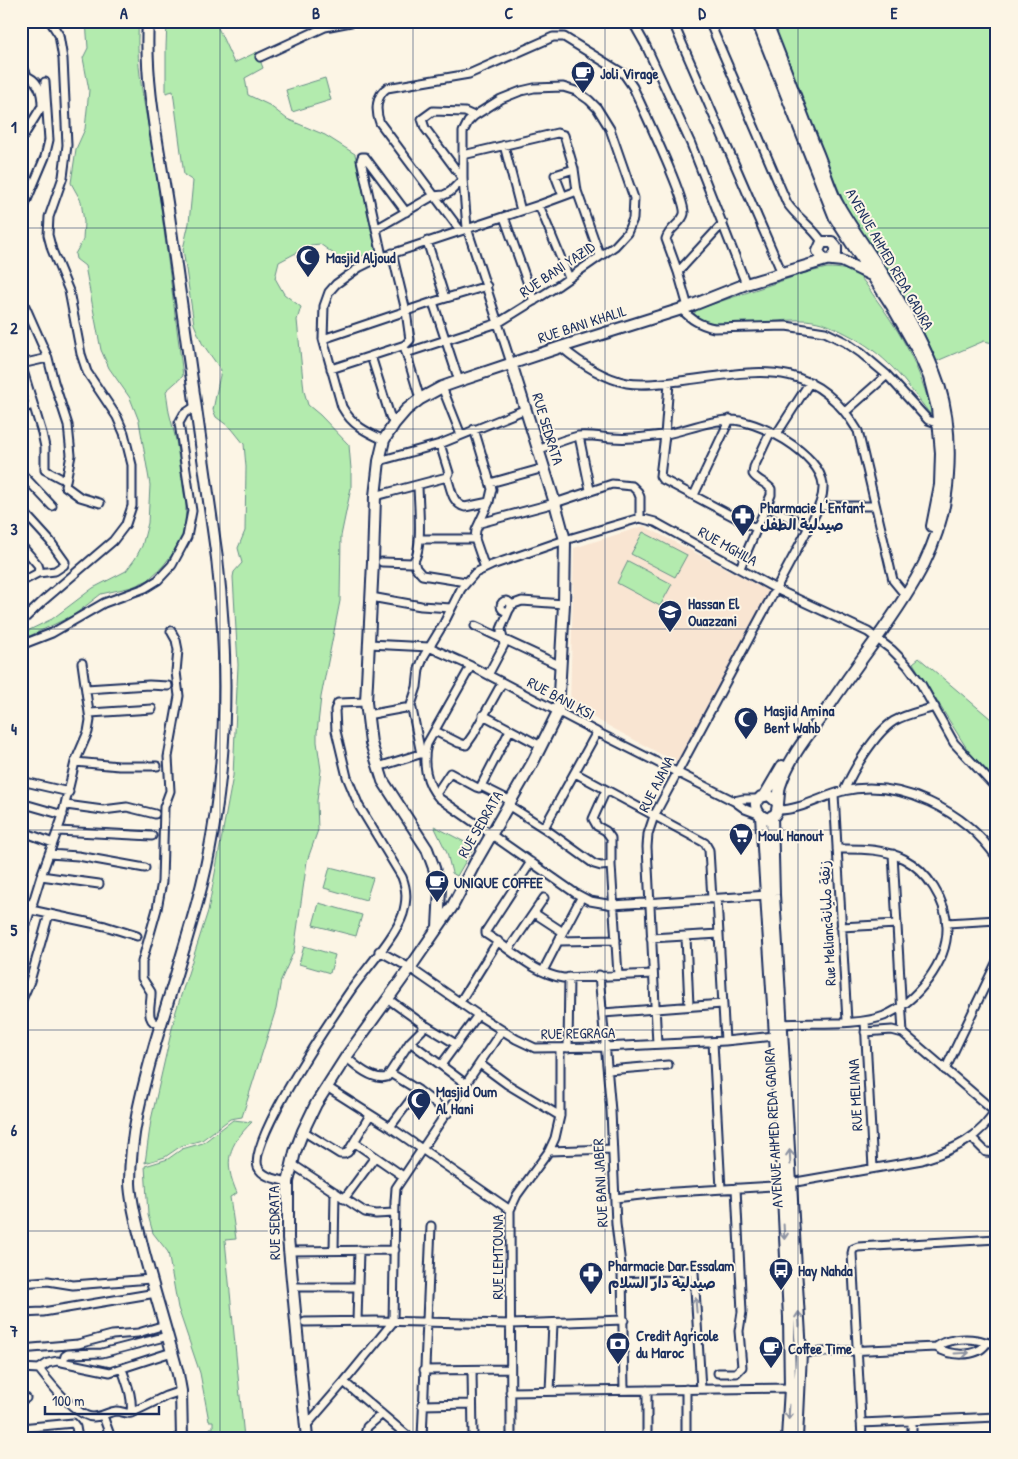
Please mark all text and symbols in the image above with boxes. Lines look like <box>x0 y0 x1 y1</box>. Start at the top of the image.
text: A <box>120 2 128 24</box>
text: B <box>312 2 320 24</box>
text: C <box>505 2 514 24</box>
text: D <box>698 2 706 24</box>
text: E <box>890 2 898 24</box>
cafe icon: Joli Virage <box>570 60 596 94</box>
place label: Joli Virage <box>600 63 659 85</box>
text: 1 <box>11 116 17 138</box>
street label: AVENUE AHMED REDA GADIRA <box>841 185 939 334</box>
street label: RUE BANI YAZID <box>515 235 600 302</box>
mosque icon: Masjid Aljoud <box>295 244 321 278</box>
place label: Masjid Aljoud <box>326 247 396 268</box>
street label: RUE BANI KHALIL <box>535 300 629 348</box>
text: 2 <box>10 317 18 339</box>
street label: RUE SEDRATA <box>527 390 569 468</box>
place label: Pharmacie L'Enfant صيدلية الطفل <box>760 497 865 535</box>
pharmacy icon: Pharmacie L'Enfant صيدلية الطفل <box>730 503 756 537</box>
text: 3 <box>10 518 18 540</box>
street label: RUE MGHILA <box>695 521 762 571</box>
place label: Hassan El Ouazzani <box>688 593 740 631</box>
school or university icon: Hassan El Ouazzani <box>657 599 683 633</box>
street label: RUE BANI KSI <box>524 672 598 724</box>
place label: Masjid Amina Bent Wahb <box>764 700 834 738</box>
mosque icon: Masjid Amina Bent Wahb <box>733 706 759 740</box>
text: 4 <box>11 718 17 740</box>
street label: RUE AJANA <box>633 752 679 816</box>
street label: RUE SEDRATA <box>452 786 508 861</box>
supermarket icon: Moul Hanout <box>728 822 754 856</box>
place label: Moul Hanout <box>758 825 824 846</box>
street label: Rue Melianaزنقة مليانة <box>813 860 841 986</box>
cafe icon: UNIQUE COFFEE <box>424 869 450 903</box>
place label: UNIQUE COFFEE <box>454 872 543 893</box>
text: 5 <box>11 919 18 941</box>
street label: RUE REGRAGA <box>541 1022 616 1044</box>
street label: AVENUE AHMED REDA GADIRA <box>758 1047 788 1208</box>
street label: RUE MELIANA <box>843 1058 867 1132</box>
place label: Masjid Oum Al Hani <box>436 1081 497 1119</box>
mosque icon: Masjid Oum Al Hani <box>406 1087 432 1121</box>
text: 6 <box>11 1119 18 1141</box>
street label: RUE BANI JABER <box>587 1138 613 1228</box>
one-way arrow <box>785 1149 794 1165</box>
street label: RUE SEDRATA <box>263 1185 285 1260</box>
street label: RUE LEMTOUNA <box>487 1214 508 1300</box>
one-way arrow <box>779 1224 788 1240</box>
place label: Pharmacie Dar Essalam صيدلية دار السلام <box>608 1255 734 1294</box>
bus stop icon: Hay Nahda <box>768 1257 794 1291</box>
place label: Hay Nahda <box>798 1260 853 1282</box>
pharmacy icon: Pharmacie Dar Essalam صيدلية دار السلام <box>578 1261 604 1295</box>
one-way arrow <box>691 1297 701 1313</box>
one-way arrow <box>794 1311 803 1327</box>
text: 7 <box>9 1320 18 1342</box>
place label: Credit Agricole du Maroc <box>636 1325 719 1363</box>
bank icon: Credit Agricole du Maroc <box>605 1331 631 1365</box>
cafe icon: Coffee Time <box>758 1335 784 1369</box>
place label: Coffee Time <box>788 1338 852 1359</box>
one-way arrow <box>953 1348 969 1357</box>
scale bar <box>45 1384 159 1416</box>
text: 100 m <box>52 1390 85 1411</box>
one-way arrow <box>784 1404 793 1420</box>

